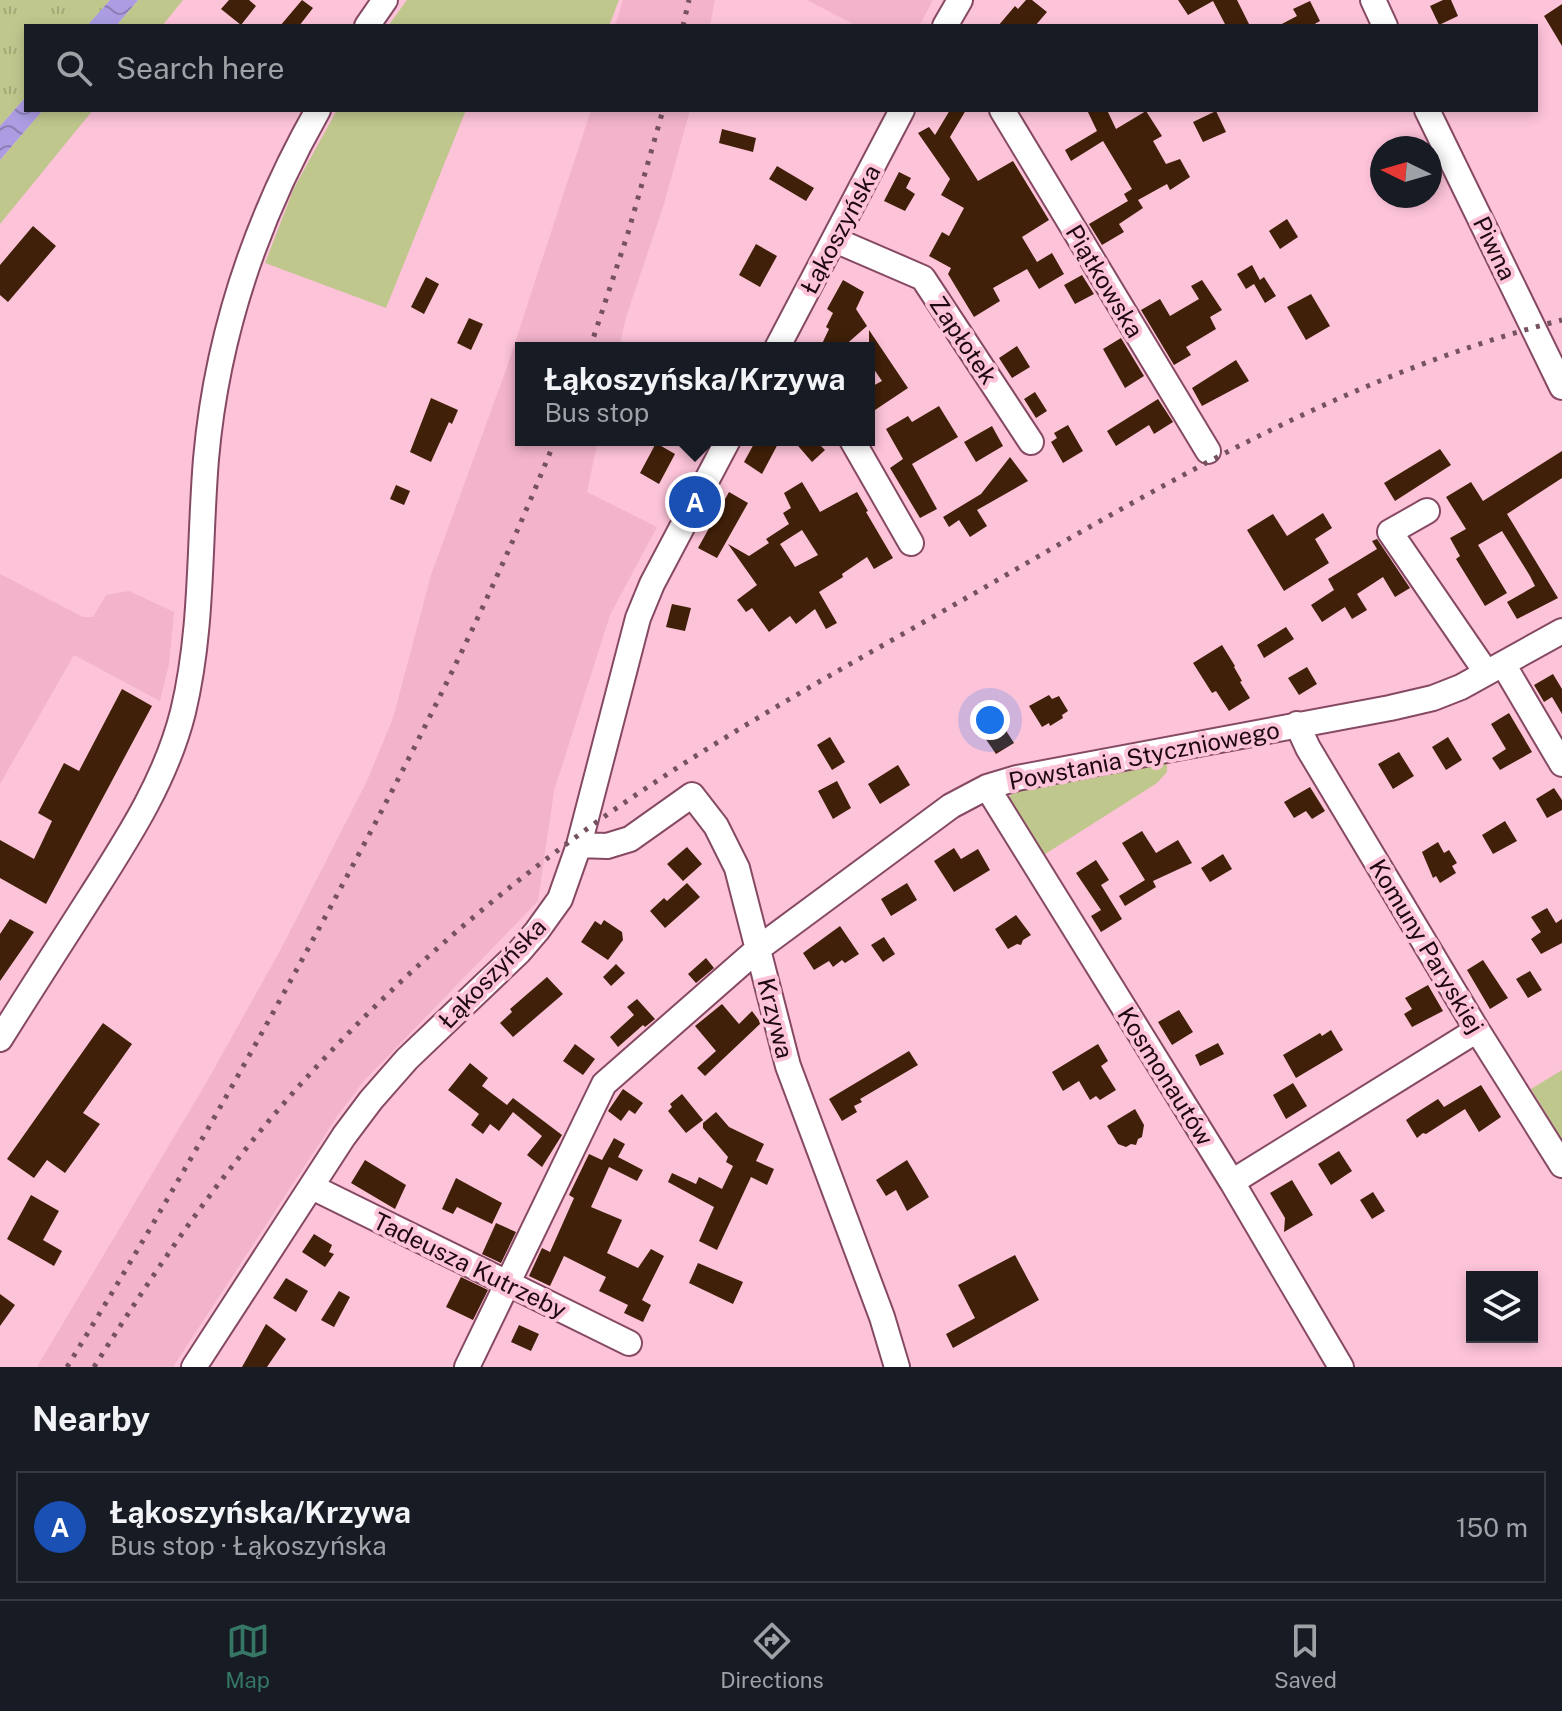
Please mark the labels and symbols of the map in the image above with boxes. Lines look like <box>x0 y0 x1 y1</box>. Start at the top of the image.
north arrow <box>1370 136 1442 208</box>
street label: Łąkoszyńska <box>794 160 886 298</box>
street label: Piwna <box>1468 212 1522 284</box>
street label: Piątkowska <box>1060 219 1150 343</box>
street label: Zapłotek <box>924 291 1004 389</box>
pin: A <box>669 472 721 532</box>
your location <box>970 700 1010 740</box>
street label: Powstania Styczniowego <box>1006 715 1282 795</box>
street label: Komuny Paryskiej <box>1364 854 1490 1038</box>
street label: Łąkoszyńska <box>433 912 551 1034</box>
street label: Krzywa <box>752 975 800 1061</box>
street label: Kosmonautów <box>1112 1002 1220 1151</box>
street label: Tadeusza Kutrzeby <box>369 1206 571 1324</box>

